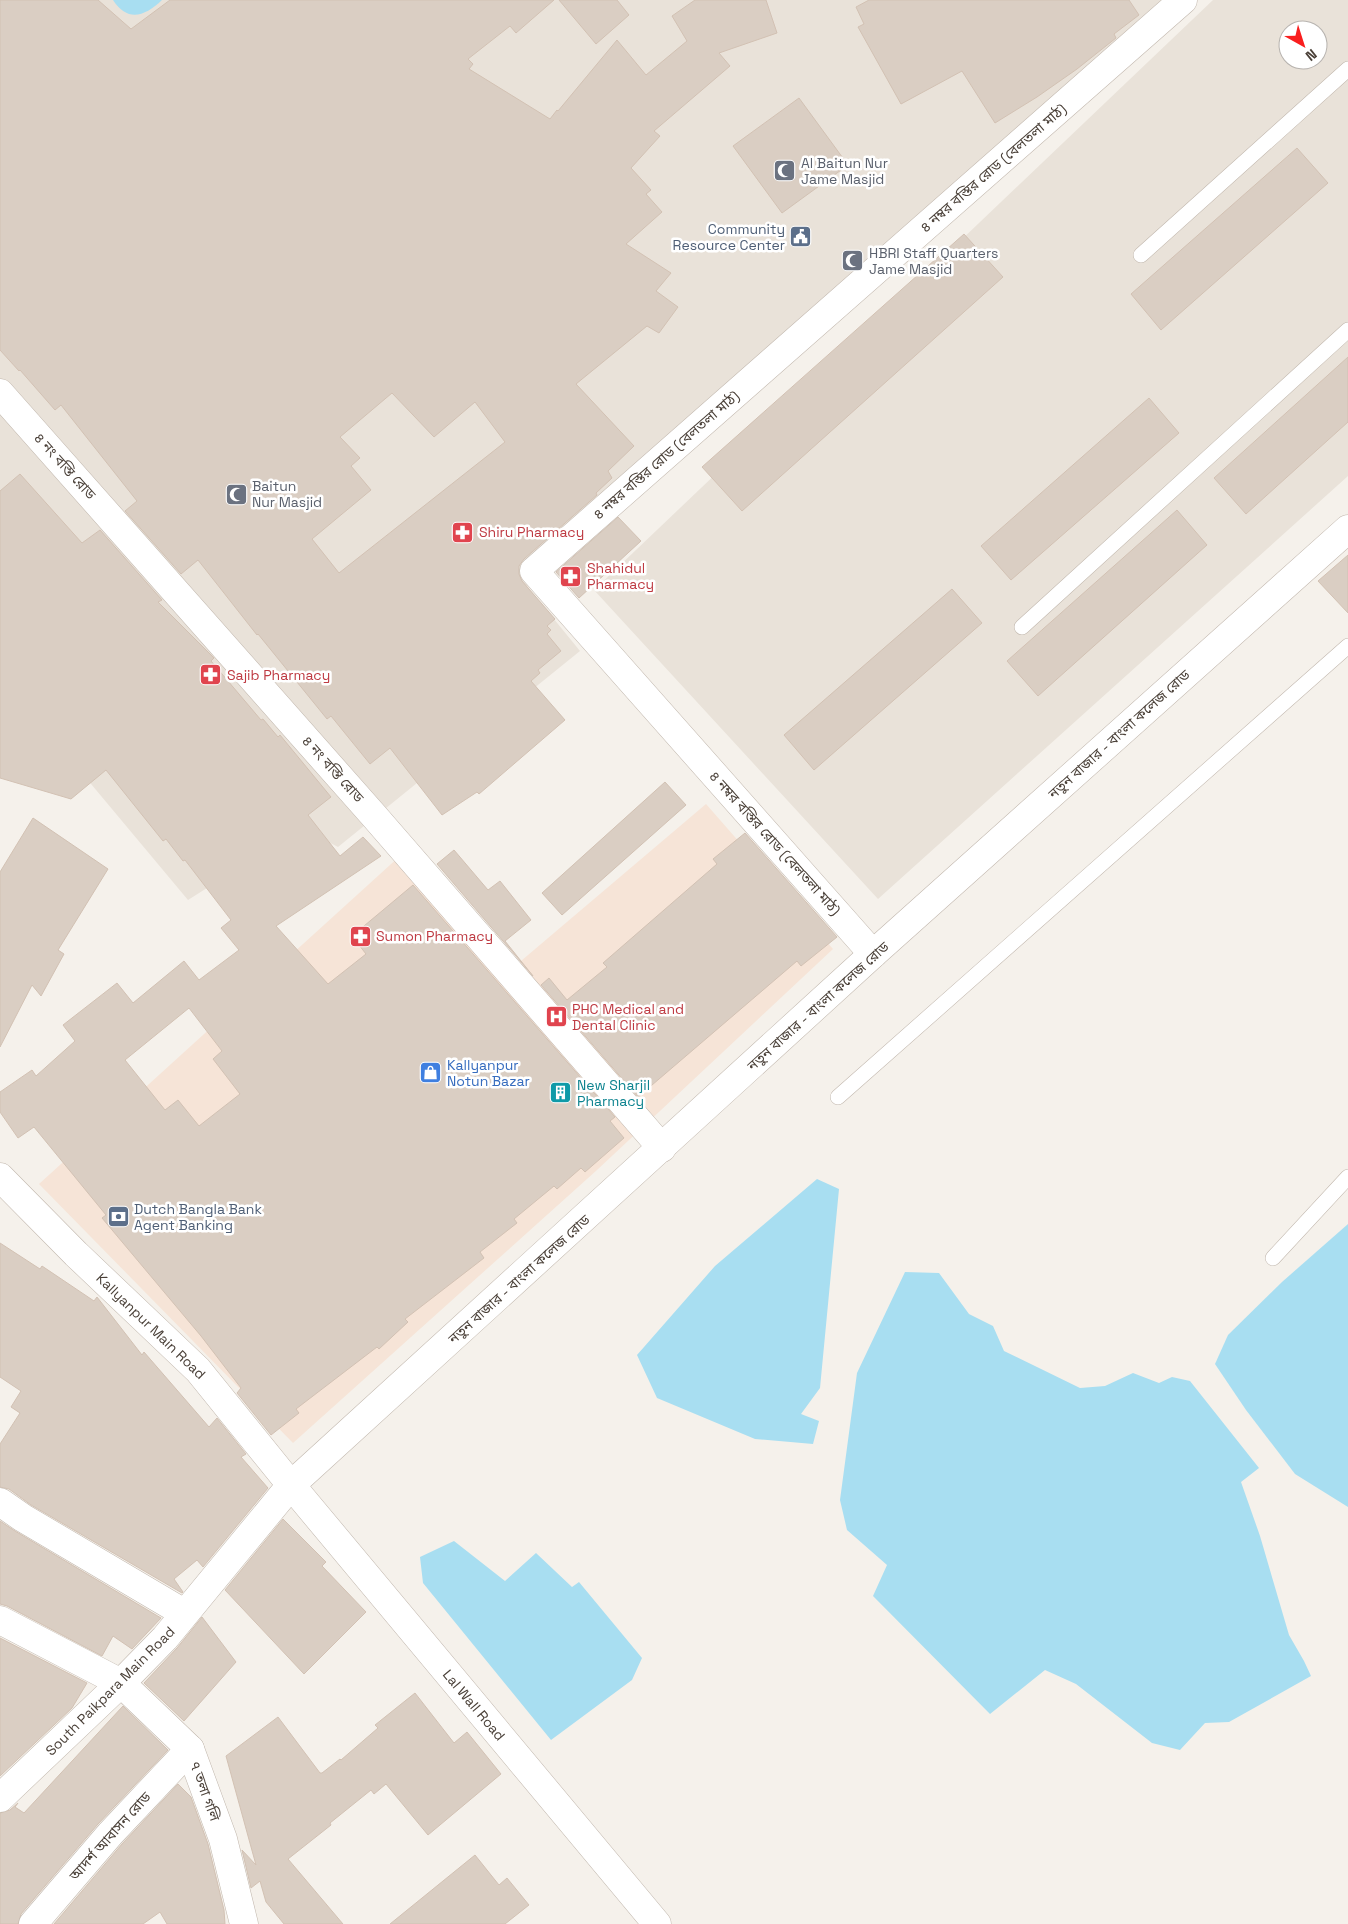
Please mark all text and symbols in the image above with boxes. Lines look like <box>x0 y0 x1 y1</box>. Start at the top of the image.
north arrow <box>1278 20 1328 70</box>
text: N <box>1302 45 1320 65</box>
street label: ৪ নম্বর বস্তির রোড (বেলতলা মাঠ) <box>916 100 1070 236</box>
place label: Al Baitun Nur Jame Masjid <box>801 154 888 188</box>
mosque icon: Al Baitun Nur Jame Masjid <box>773 159 797 183</box>
place label: Community Resource Center <box>673 220 785 254</box>
public building icon: Community Resource Center <box>789 225 813 249</box>
place label: HBRI Staff Quarters Jame Masjid <box>869 244 998 278</box>
mosque icon: HBRI Staff Quarters Jame Masjid <box>841 249 865 273</box>
street label: ৪ নম্বর বস্তির রোড (বেলতলা মাঠ) <box>589 387 743 523</box>
street label: ৪ নং বস্তি রোড <box>30 429 100 504</box>
place label: Baitun Nur Masjid <box>252 477 322 511</box>
mosque icon: Baitun Nur Masjid <box>224 482 248 506</box>
pharmacy icon: Shiru Pharmacy <box>451 520 475 544</box>
place label: Shiru Pharmacy <box>479 523 584 541</box>
place label: Shahidul Pharmacy <box>587 559 654 593</box>
pharmacy icon: Shahidul Pharmacy <box>559 564 583 588</box>
pharmacy icon: Sajib Pharmacy <box>199 663 223 687</box>
street label: নতুন বাজার - বাংলা কলেজ রোড <box>1044 665 1194 803</box>
place label: Sajib Pharmacy <box>227 666 330 684</box>
street label: ৪ নং বস্তি রোড <box>298 732 368 807</box>
street label: ৪ নম্বর বস্তির রোড (বেলতলা মাঠ) <box>706 767 844 919</box>
pharmacy icon: Sumon Pharmacy <box>348 924 372 948</box>
place label: Sumon Pharmacy <box>376 927 493 945</box>
street label: নতুন বাজার - বাংলা কলেজ রোড <box>743 937 893 1075</box>
place label: PHC Medical and Dental Clinic <box>572 1000 684 1034</box>
hospital icon: PHC Medical and Dental Clinic <box>544 1005 568 1029</box>
place label: Kallyanpur Notun Bazar <box>447 1056 530 1090</box>
shop icon: Kallyanpur Notun Bazar <box>419 1061 443 1085</box>
place label: New Sharjil Pharmacy <box>577 1076 650 1110</box>
building icon: New Sharjil Pharmacy <box>549 1081 573 1105</box>
place label: Dutch Bangla Bank Agent Banking <box>134 1200 262 1234</box>
bank icon: Dutch Bangla Bank Agent Banking <box>106 1205 130 1229</box>
street label: নতুন বাজার - বাংলা কলেজ রোড <box>444 1210 594 1348</box>
street label: Kallyanpur Main Road <box>93 1269 209 1383</box>
street label: South Paikpara Main Road <box>42 1623 178 1759</box>
street label: Lal Wall Road <box>439 1666 509 1744</box>
street label: ৭ তলা গলি <box>186 1759 224 1824</box>
street label: আদর্শ আবাসন রোড <box>65 1787 155 1885</box>

